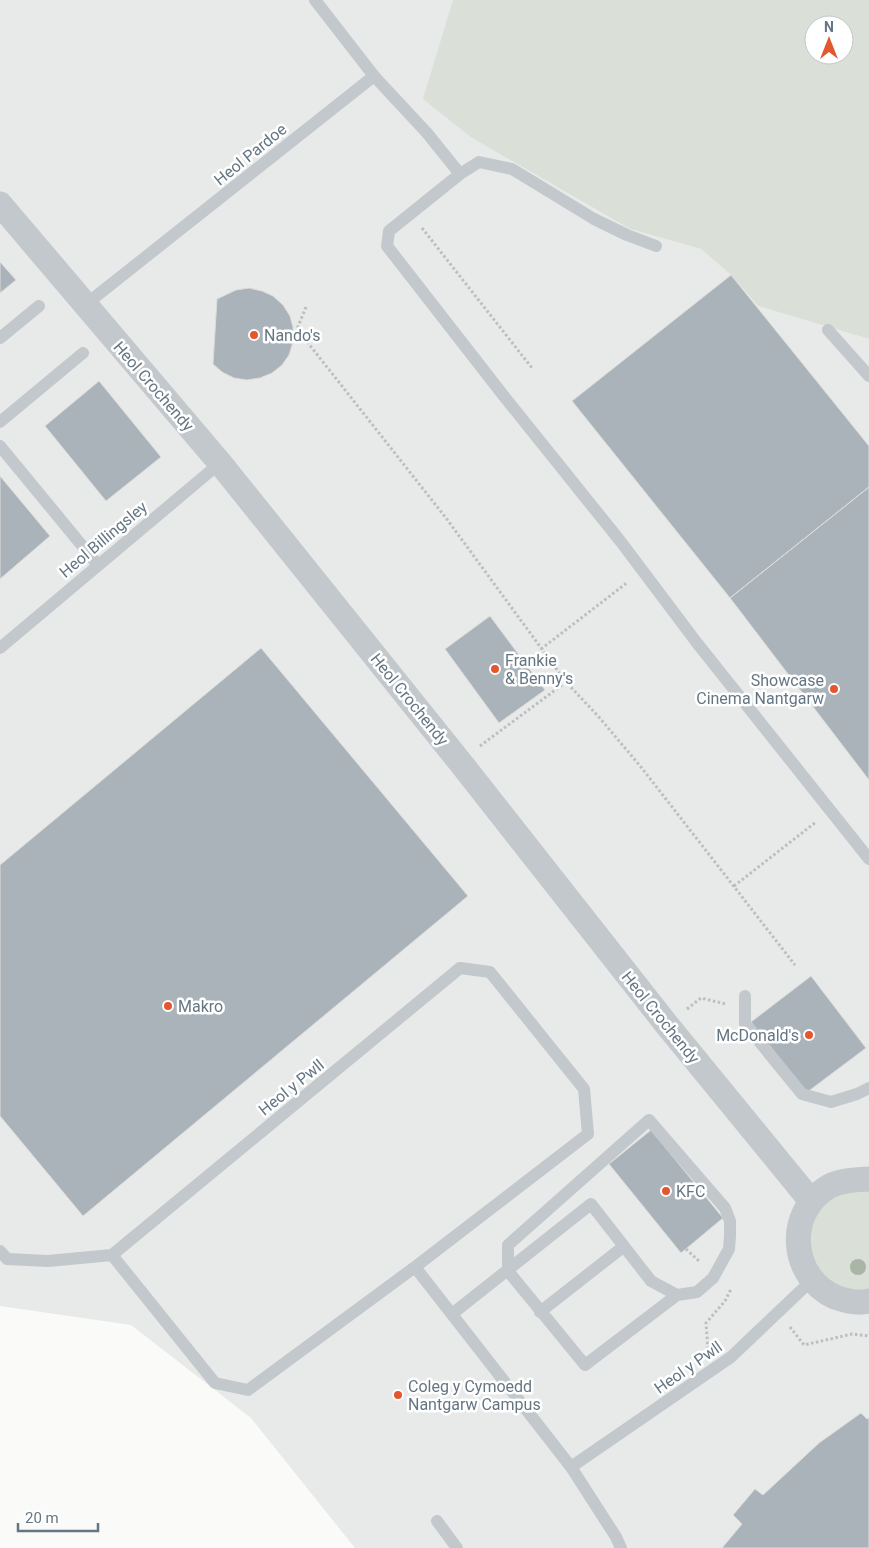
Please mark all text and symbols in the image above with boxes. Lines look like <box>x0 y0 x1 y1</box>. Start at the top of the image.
north arrow <box>804 15 854 65</box>
text: N <box>824 19 834 35</box>
street label: Heol Pardoe <box>210 119 290 189</box>
place label: Nando's <box>264 326 320 345</box>
marker: Nando's <box>248 329 260 341</box>
street label: Heol Crochendy <box>109 338 198 435</box>
street label: Heol Billingsley <box>56 497 151 581</box>
street label: Heol Crochendy <box>367 650 453 749</box>
place label: Frankie & Benny's <box>505 651 573 688</box>
marker: Frankie & Benny's <box>489 663 501 675</box>
place label: Showcase Cinema Nantgarw <box>696 671 824 708</box>
marker: Showcase Cinema Nantgarw <box>828 683 840 695</box>
street label: Heol Crochendy <box>618 968 704 1067</box>
place label: Makro <box>178 997 223 1016</box>
marker: Makro <box>162 1000 174 1012</box>
place label: McDonald's <box>716 1026 799 1045</box>
marker: McDonald's <box>803 1029 815 1041</box>
street label: Heol y Pwll <box>255 1055 328 1119</box>
place label: KFC <box>676 1182 705 1201</box>
marker: KFC <box>660 1185 672 1197</box>
street label: Heol y Pwll <box>651 1337 726 1398</box>
place label: Coleg y Cymoedd Nantgarw Campus <box>408 1377 541 1414</box>
marker: Coleg y Cymoedd Nantgarw Campus <box>392 1389 404 1401</box>
scale bar <box>18 1500 98 1532</box>
text: 20 m <box>25 1509 59 1527</box>

